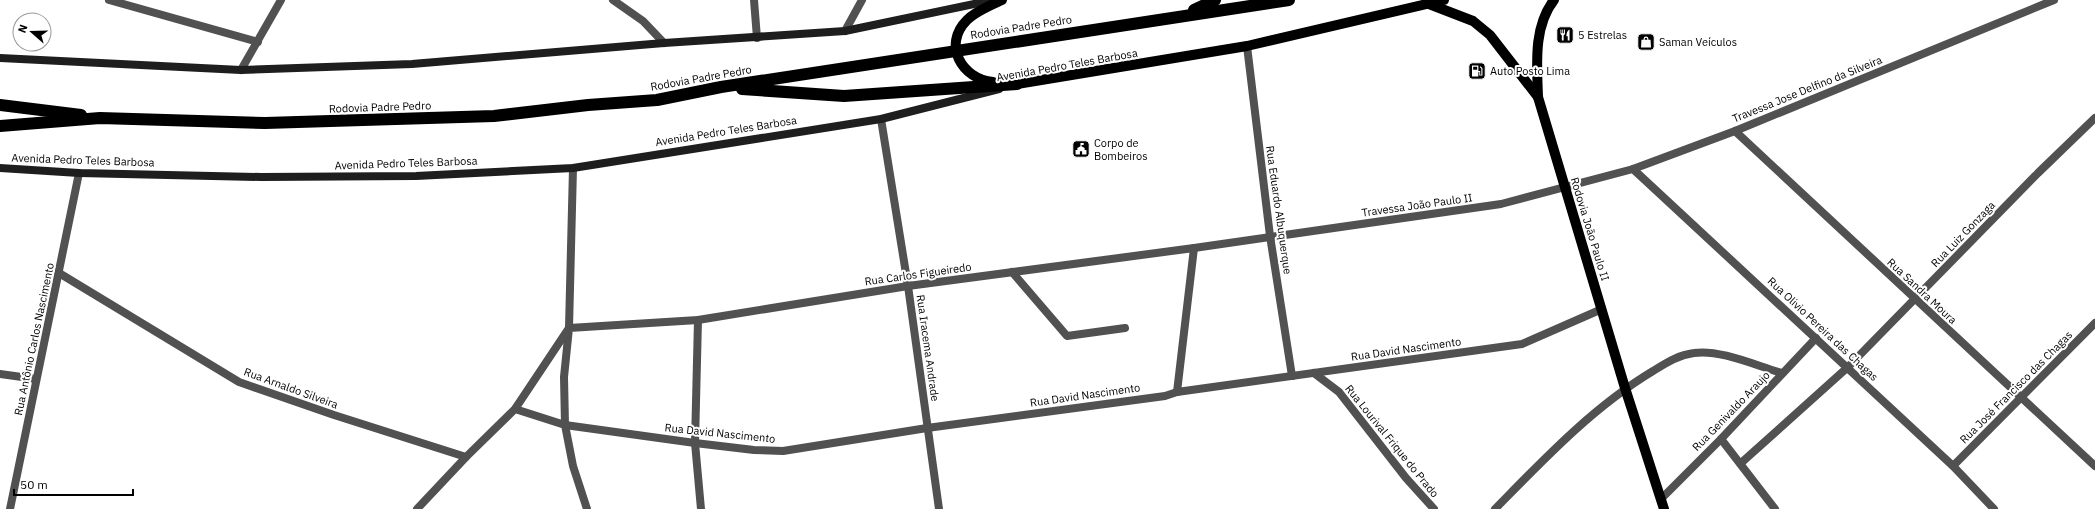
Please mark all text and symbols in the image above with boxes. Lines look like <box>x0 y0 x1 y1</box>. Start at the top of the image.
north arrow <box>12 12 52 52</box>
street label: Rodovia Padre Pedro <box>969 12 1073 42</box>
text: N <box>15 22 31 35</box>
restaurant icon: 5 Estrelas <box>1555 25 1575 45</box>
place label: 5 Estrelas <box>1578 28 1627 42</box>
shop icon: Saman Veículos <box>1636 32 1656 52</box>
place label: Saman Veículos <box>1659 35 1737 49</box>
street label: Avenida Pedro Teles Barbosa <box>995 46 1139 84</box>
street label: Travessa Jose Delfino da Silveira <box>1730 52 1884 126</box>
fuel station icon: Auto Posto Lima <box>1467 61 1487 81</box>
street label: Rodovia Padre Pedro <box>649 62 753 94</box>
place label: Auto Posto Lima <box>1490 64 1570 78</box>
street label: Rodovia Padre Pedro <box>329 98 431 116</box>
street label: Avenida Pedro Teles Barbosa <box>654 113 798 149</box>
place label: Corpo de Bombeiros <box>1094 136 1148 163</box>
public building icon: Corpo de Bombeiros <box>1071 139 1091 159</box>
street label: Rua Eduardo Albuquerque <box>1263 145 1295 275</box>
street label: Avenida Pedro Teles Barbosa <box>11 151 155 169</box>
street label: Avenida Pedro Teles Barbosa <box>334 154 478 172</box>
street label: Rodovia João Paulo II <box>1568 175 1612 283</box>
street label: Travessa João Paulo II <box>1361 190 1473 220</box>
street label: Rua Luiz Gonzaga <box>1928 198 1998 270</box>
street label: Rua Sandra Moura <box>1884 255 1960 327</box>
street label: Rua Carlos Figueiredo <box>864 260 972 288</box>
street label: Rua Antônio Carlos Nascimento <box>11 261 57 417</box>
street label: Rua Olivio Pereira das Chagas <box>1765 274 1881 384</box>
street label: Rua Iracema Andrade <box>914 294 942 402</box>
street label: Rua José Francisco das Chagas <box>1957 328 2075 446</box>
street label: Rua David Nascimento <box>1350 334 1462 364</box>
street label: Rua Arnaldo Silveira <box>242 364 340 412</box>
street label: Rua Genivaldo Araujo <box>1689 368 1773 454</box>
street label: Rua David Nascimento <box>1029 380 1141 410</box>
street label: Rua Lourival Frique do Prado <box>1342 382 1442 500</box>
street label: Rua David Nascimento <box>664 420 776 446</box>
scale bar <box>14 471 133 497</box>
text: 50 m <box>20 477 48 492</box>

